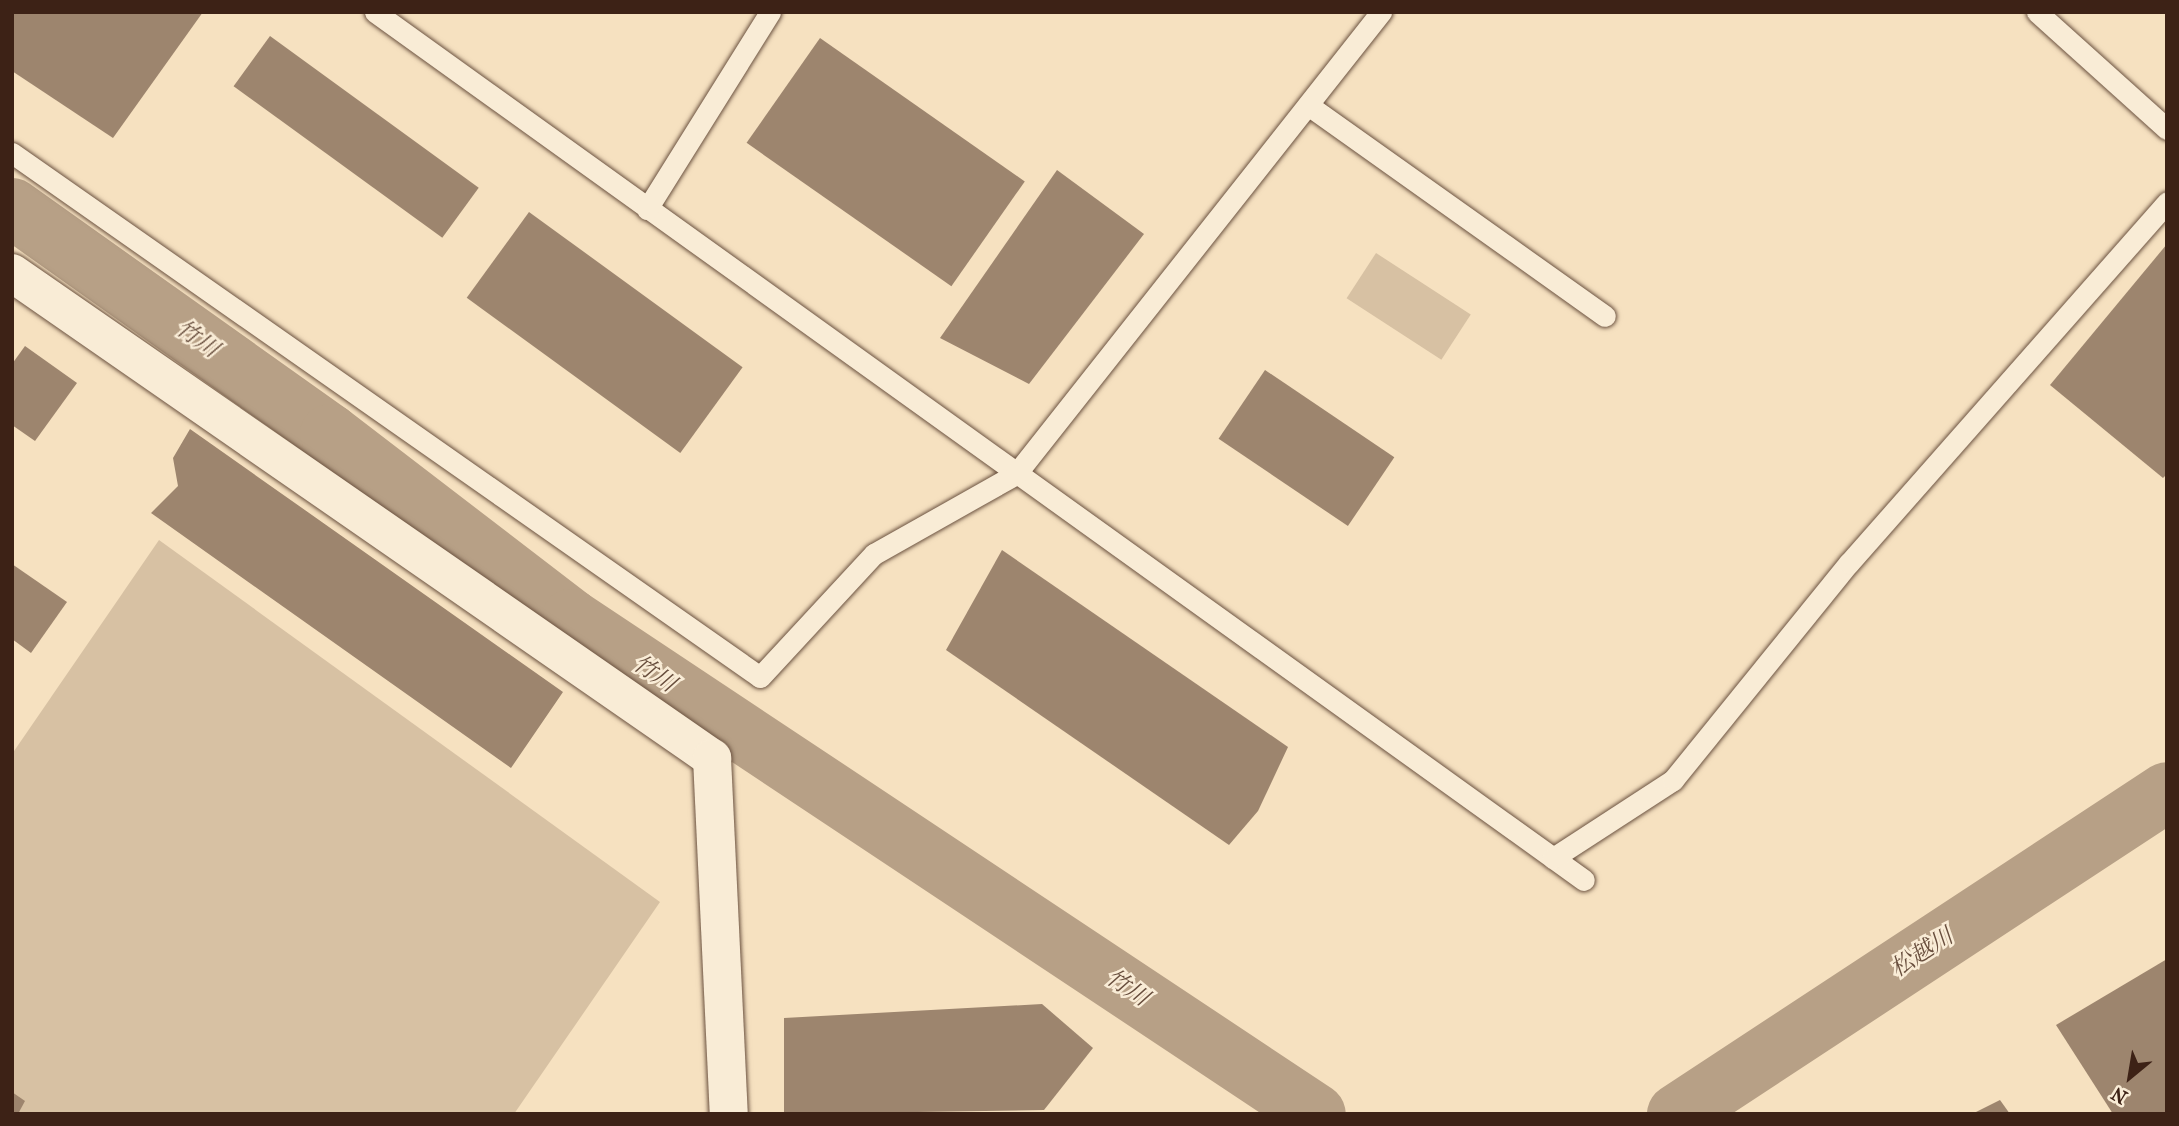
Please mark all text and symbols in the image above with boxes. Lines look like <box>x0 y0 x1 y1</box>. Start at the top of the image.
water label: 竹川 <box>170 315 224 363</box>
water label: 竹川 <box>627 650 681 698</box>
water label: 松越川 <box>1886 923 1958 983</box>
water label: 竹川 <box>1100 964 1154 1012</box>
north arrow <box>2095 1042 2165 1112</box>
text: N <box>2108 1082 2131 1108</box>

